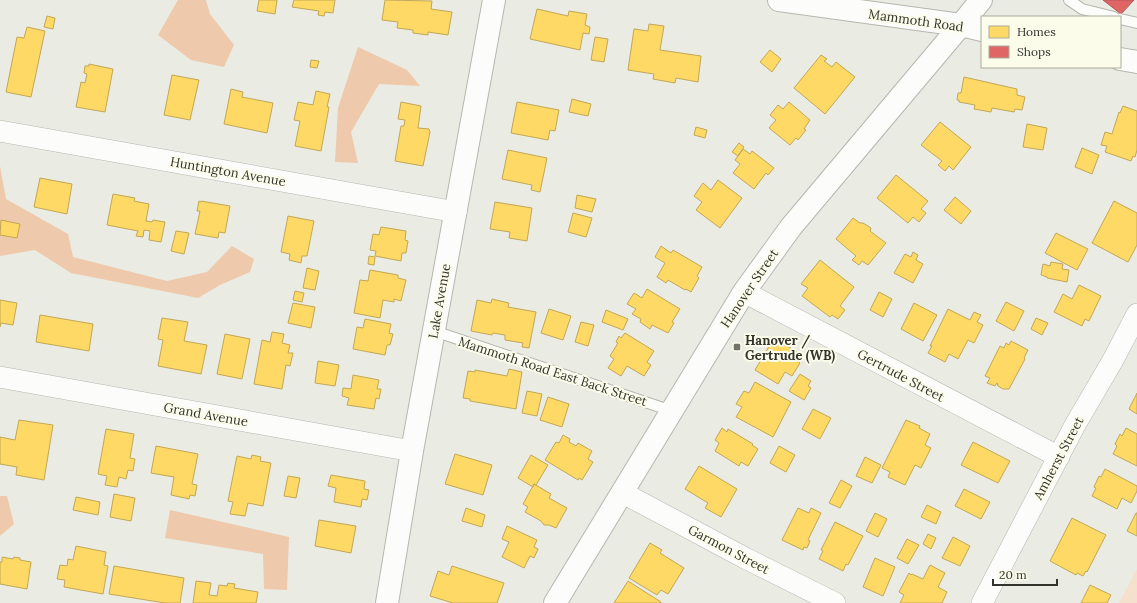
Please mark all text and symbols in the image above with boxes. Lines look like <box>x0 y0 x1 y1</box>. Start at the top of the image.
street label: Mammoth Road <box>867 5 965 36</box>
legend <box>981 16 1121 68</box>
text: Homes <box>1017 24 1056 39</box>
text: Shops <box>1017 44 1051 59</box>
street label: Huntington Avenue <box>169 153 287 190</box>
street label: Hanover Street <box>717 246 782 331</box>
street label: Lake Avenue <box>425 262 454 340</box>
place label: Hanover / Gertrude (WB) <box>745 332 835 364</box>
street label: Mammoth Road East Back Street <box>456 333 649 410</box>
marker: Hanover / Gertrude (WB) <box>732 342 742 352</box>
street label: Gertrude Street <box>854 345 947 406</box>
street label: Grand Avenue <box>162 399 249 430</box>
street label: Amherst Street <box>1029 414 1087 504</box>
street label: Garmon Street <box>685 521 772 578</box>
scale bar <box>993 561 1057 587</box>
text: 20 m <box>999 567 1027 582</box>

